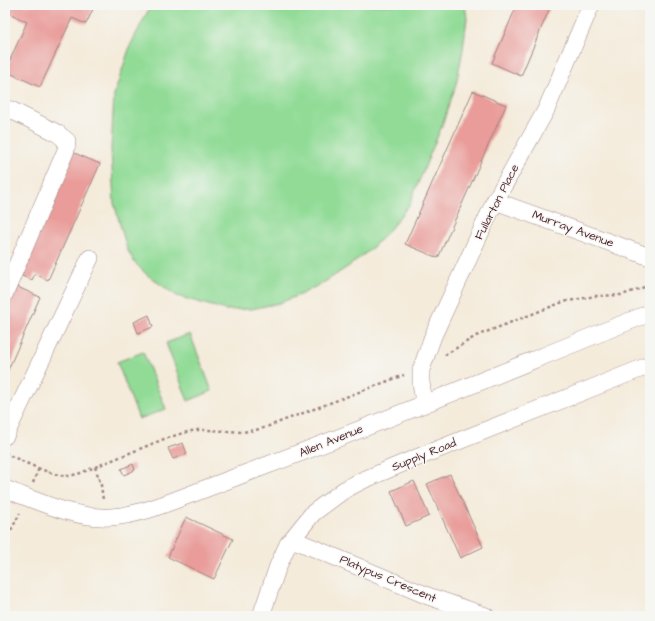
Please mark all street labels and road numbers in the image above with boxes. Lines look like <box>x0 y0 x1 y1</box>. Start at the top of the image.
street label: Fullarton Place <box>471 161 524 243</box>
street label: Murray Avenue <box>529 206 617 253</box>
street label: Allen Avenue <box>296 420 366 462</box>
street label: Supply Road <box>389 434 459 477</box>
street label: Platypus Crescent <box>337 551 439 608</box>

